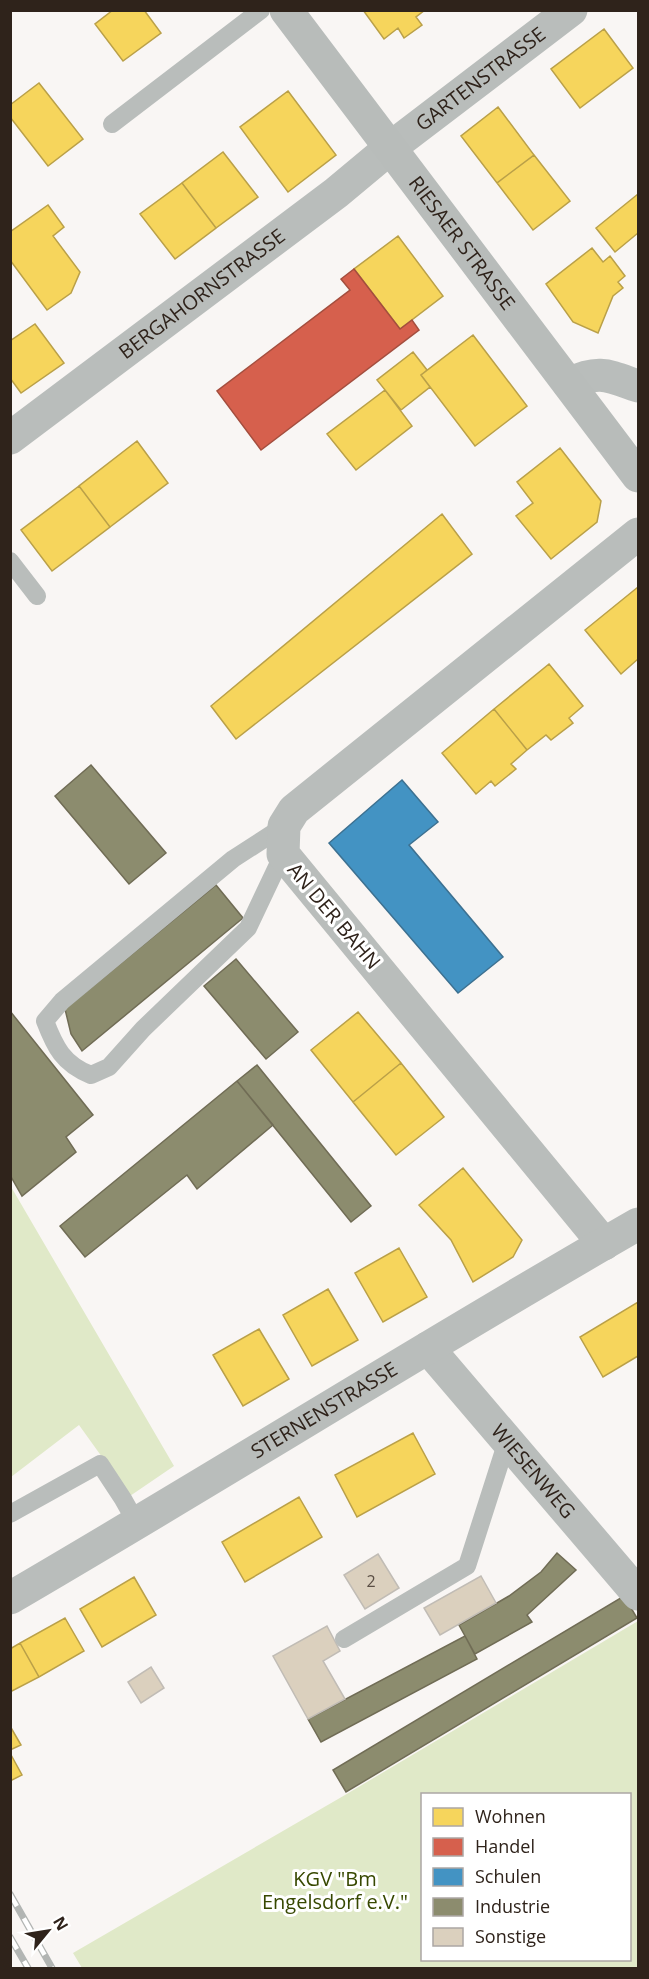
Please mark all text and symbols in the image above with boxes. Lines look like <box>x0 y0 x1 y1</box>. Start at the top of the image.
street label: GARTENSTRASSE <box>410 20 551 137</box>
street label: RIESAER STRASSE <box>403 170 522 315</box>
street label: BERGAHORNSTRASSE <box>113 222 290 365</box>
street label: AN DER BAHN <box>282 857 387 975</box>
street label: STERNENSTRASSE <box>246 1355 402 1464</box>
street label: WIESENWEG <box>485 1418 582 1524</box>
house number: 2 <box>366 1570 376 1592</box>
legend <box>421 1793 631 1961</box>
text: Wohnen <box>475 1804 546 1828</box>
text: Handel <box>475 1834 535 1858</box>
text: Schulen <box>475 1864 541 1888</box>
park label: KGV "Bm Engelsdorf e.V." <box>262 1865 408 1915</box>
text: Industrie <box>475 1894 550 1918</box>
north arrow <box>18 1901 78 1961</box>
text: N <box>48 1912 74 1935</box>
text: Sonstige <box>475 1924 546 1948</box>

